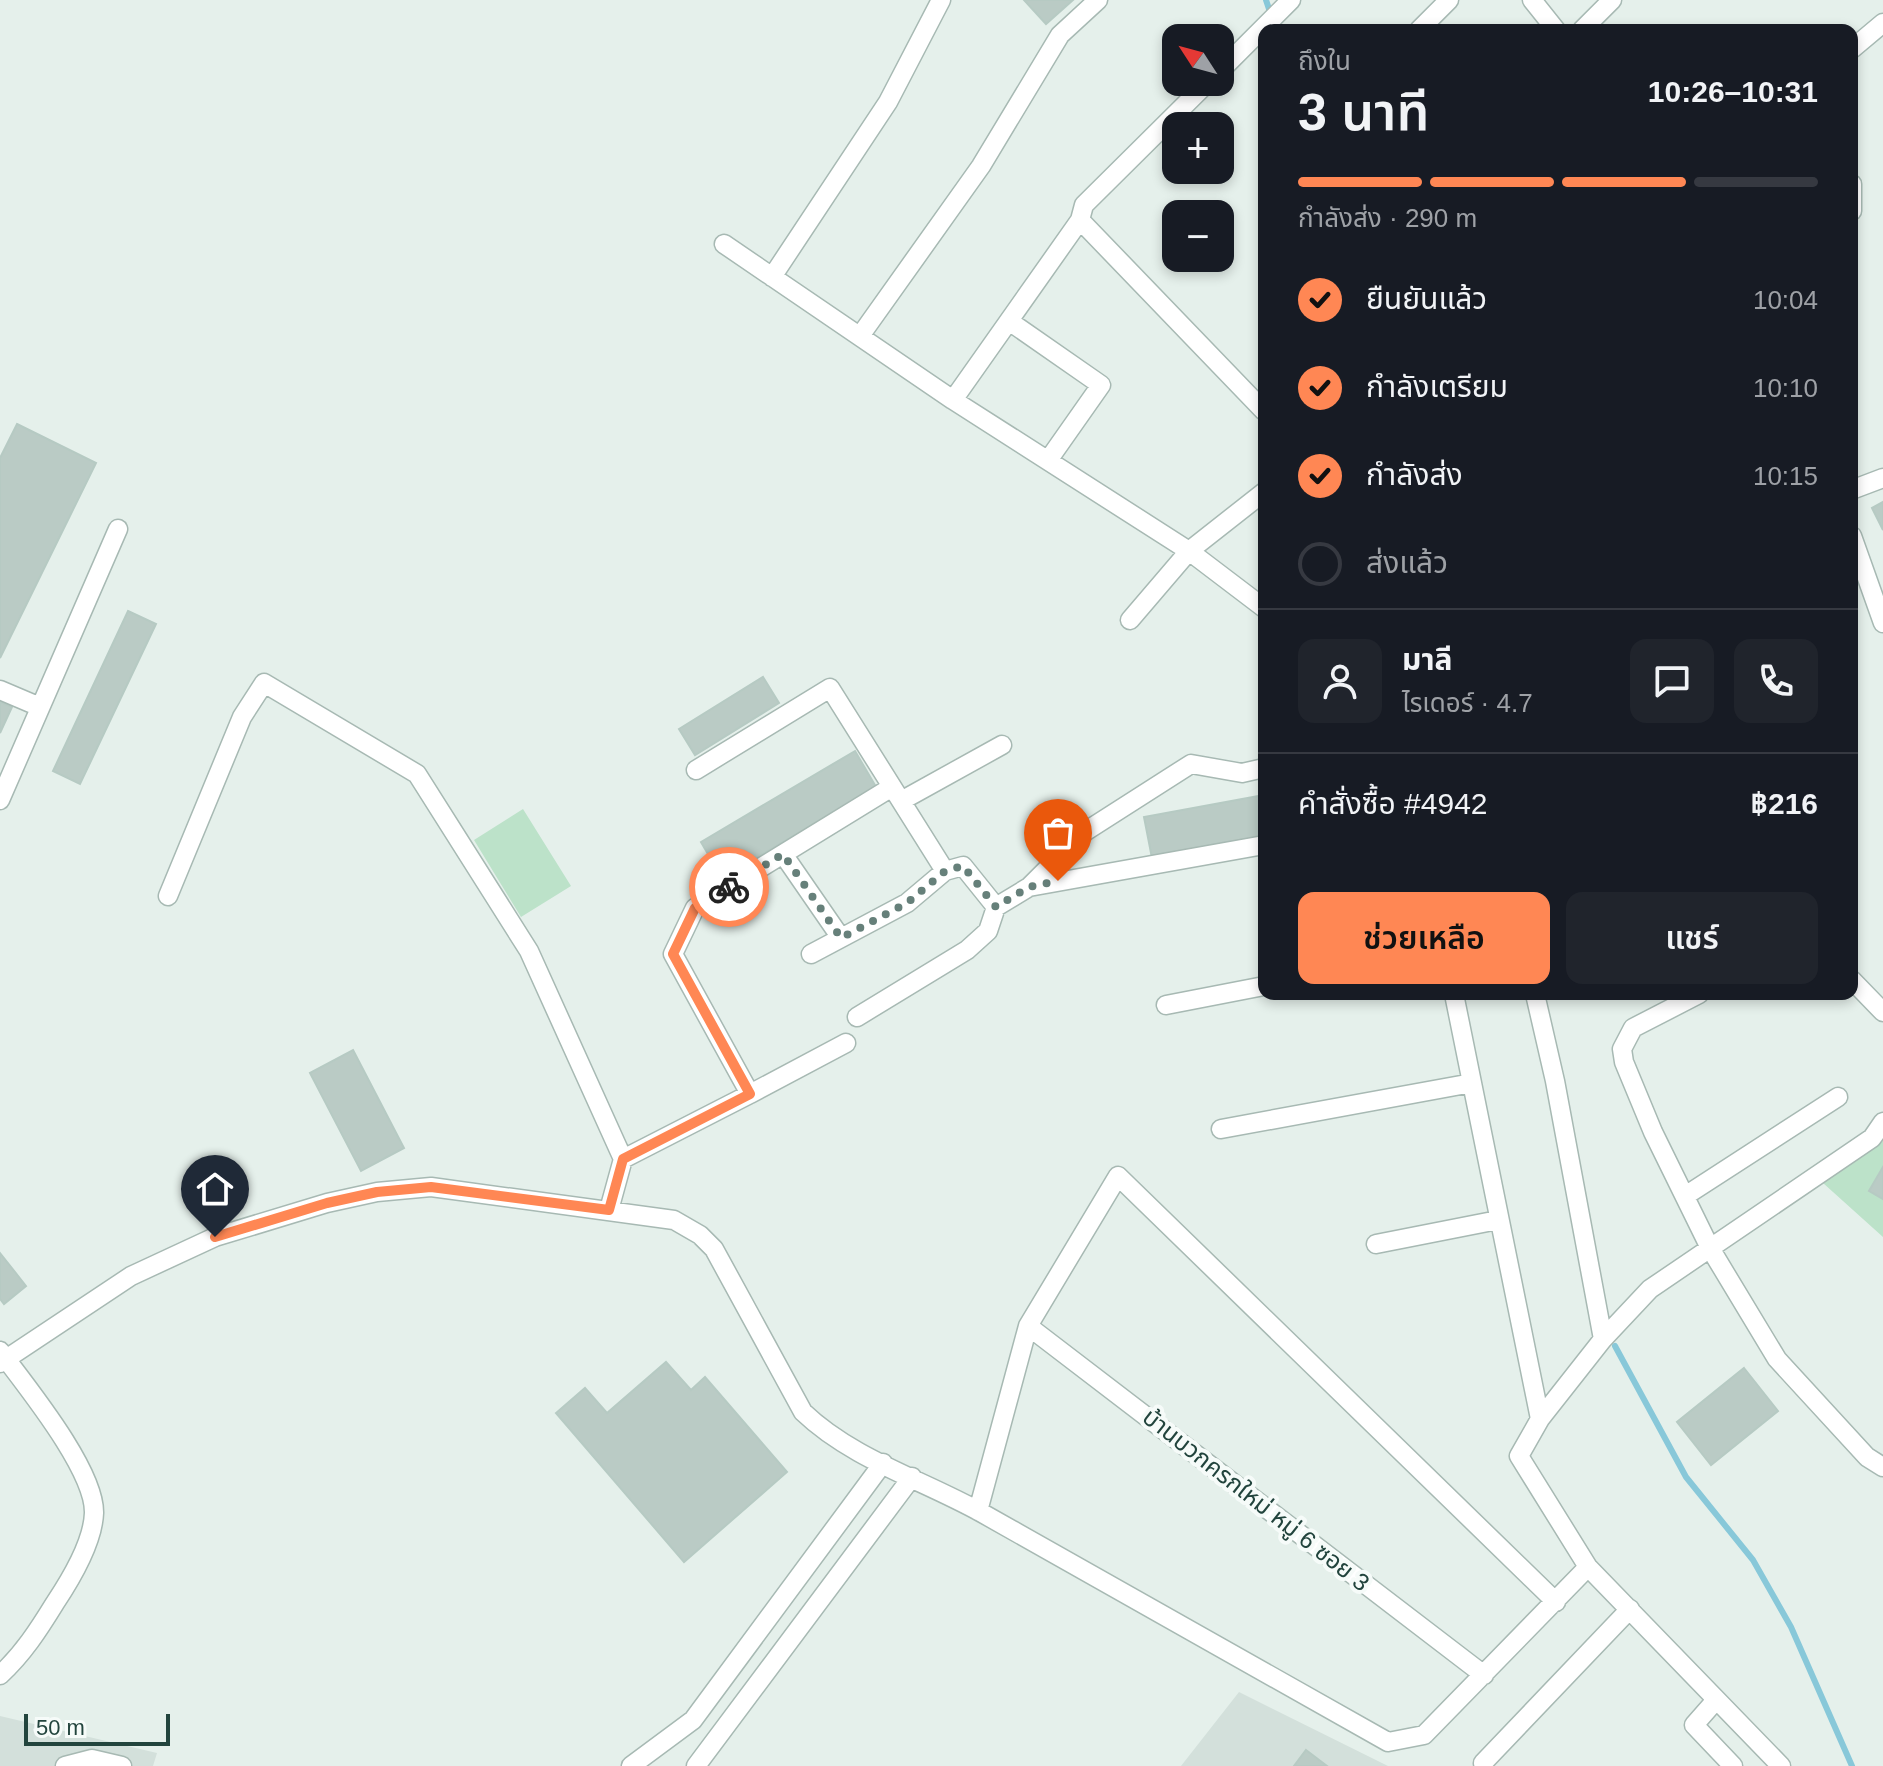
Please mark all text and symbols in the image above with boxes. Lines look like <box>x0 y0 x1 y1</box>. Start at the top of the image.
north arrow <box>1162 24 1234 96</box>
map controls <box>1162 24 1234 272</box>
text: ถึงใน <box>1298 46 1351 76</box>
text: 10:26–10:31 <box>1648 75 1818 108</box>
text: 3 นาที <box>1298 83 1429 141</box>
button: + <box>1162 112 1234 184</box>
button: − <box>1162 200 1234 272</box>
text: กำลังส่ง · 290 m <box>1298 203 1477 233</box>
icon: check <box>1298 278 1342 322</box>
text: ยืนยันแล้ว <box>1366 282 1487 315</box>
text: 10:04 <box>1753 285 1818 315</box>
icon: check <box>1298 366 1342 410</box>
text: กำลังเตรียม <box>1366 370 1508 403</box>
text: 10:10 <box>1753 373 1818 403</box>
icon: check <box>1298 454 1342 498</box>
text: กำลังส่ง <box>1366 458 1463 491</box>
text: 10:15 <box>1753 461 1818 491</box>
text: ส่งแล้ว <box>1366 546 1448 579</box>
button: person <box>1298 639 1382 723</box>
button: chat <box>1630 639 1714 723</box>
button: phone <box>1734 639 1818 723</box>
text: มาลี <box>1402 643 1452 676</box>
text: ไรเดอร์ · 4.7 <box>1402 688 1533 718</box>
text: คำสั่งซื้อ #4942 <box>1298 787 1488 820</box>
text: ฿216 <box>1751 787 1818 820</box>
pin <box>1024 799 1092 881</box>
icon: bag <box>1036 811 1080 855</box>
courier <box>689 847 769 927</box>
icon: bike <box>707 865 751 909</box>
button: ช่วยเหลือ <box>1298 892 1550 984</box>
button: แชร์ <box>1566 892 1818 984</box>
pin <box>181 1155 249 1237</box>
icon: home <box>193 1167 237 1211</box>
street label: บ้านบวกครกใหม่ หมู่ 6 ซอย 3 <box>1137 1403 1375 1598</box>
scale bar <box>24 1710 170 1746</box>
text: 50 m <box>36 1715 85 1740</box>

